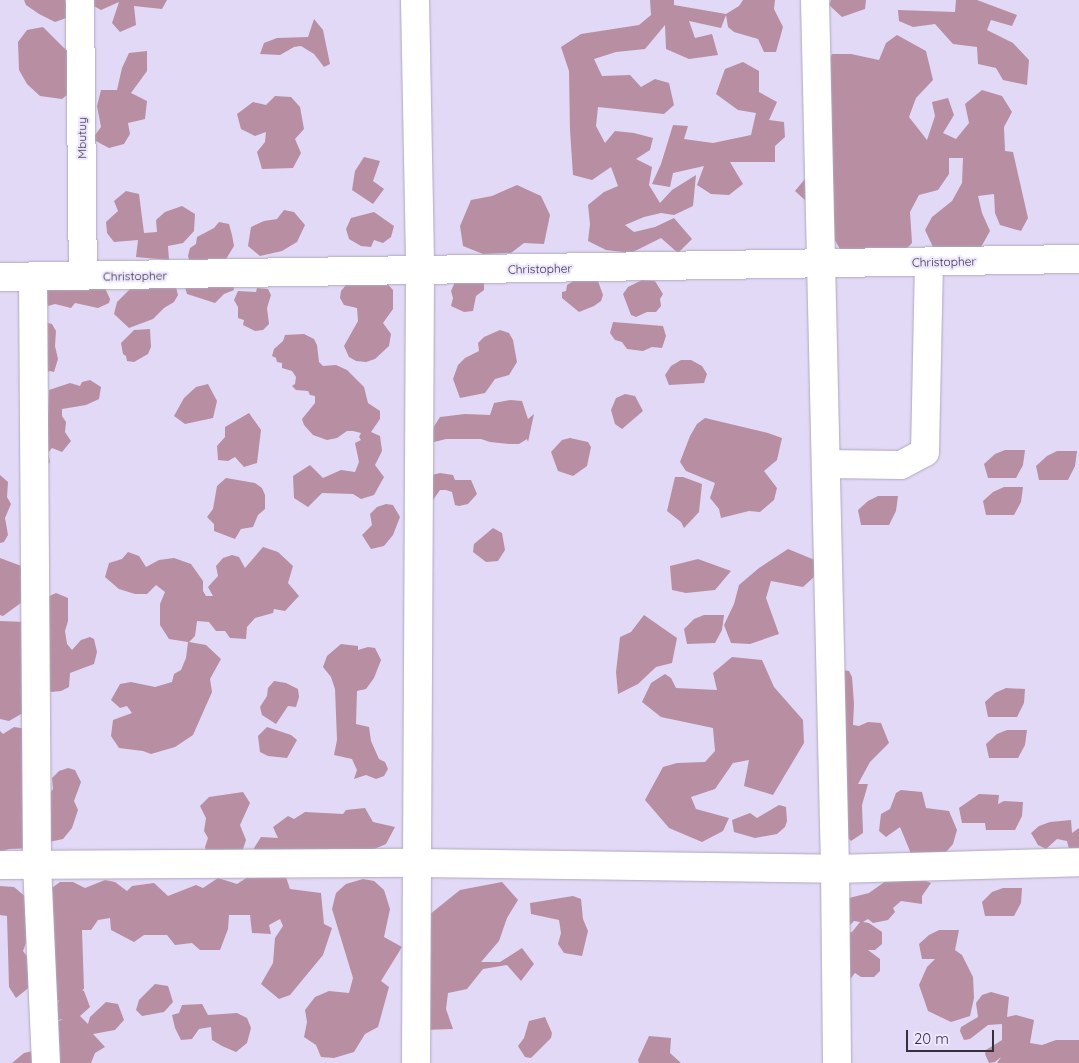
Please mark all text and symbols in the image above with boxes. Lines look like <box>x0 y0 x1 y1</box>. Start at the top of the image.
street label: Mbutuy <box>75 117 89 159</box>
street label: Christopher <box>912 254 976 270</box>
street label: Christopher <box>508 261 572 277</box>
street label: Christopher <box>103 268 167 284</box>
scale bar <box>909 1020 996 1052</box>
text: 20 m <box>914 1029 949 1048</box>

